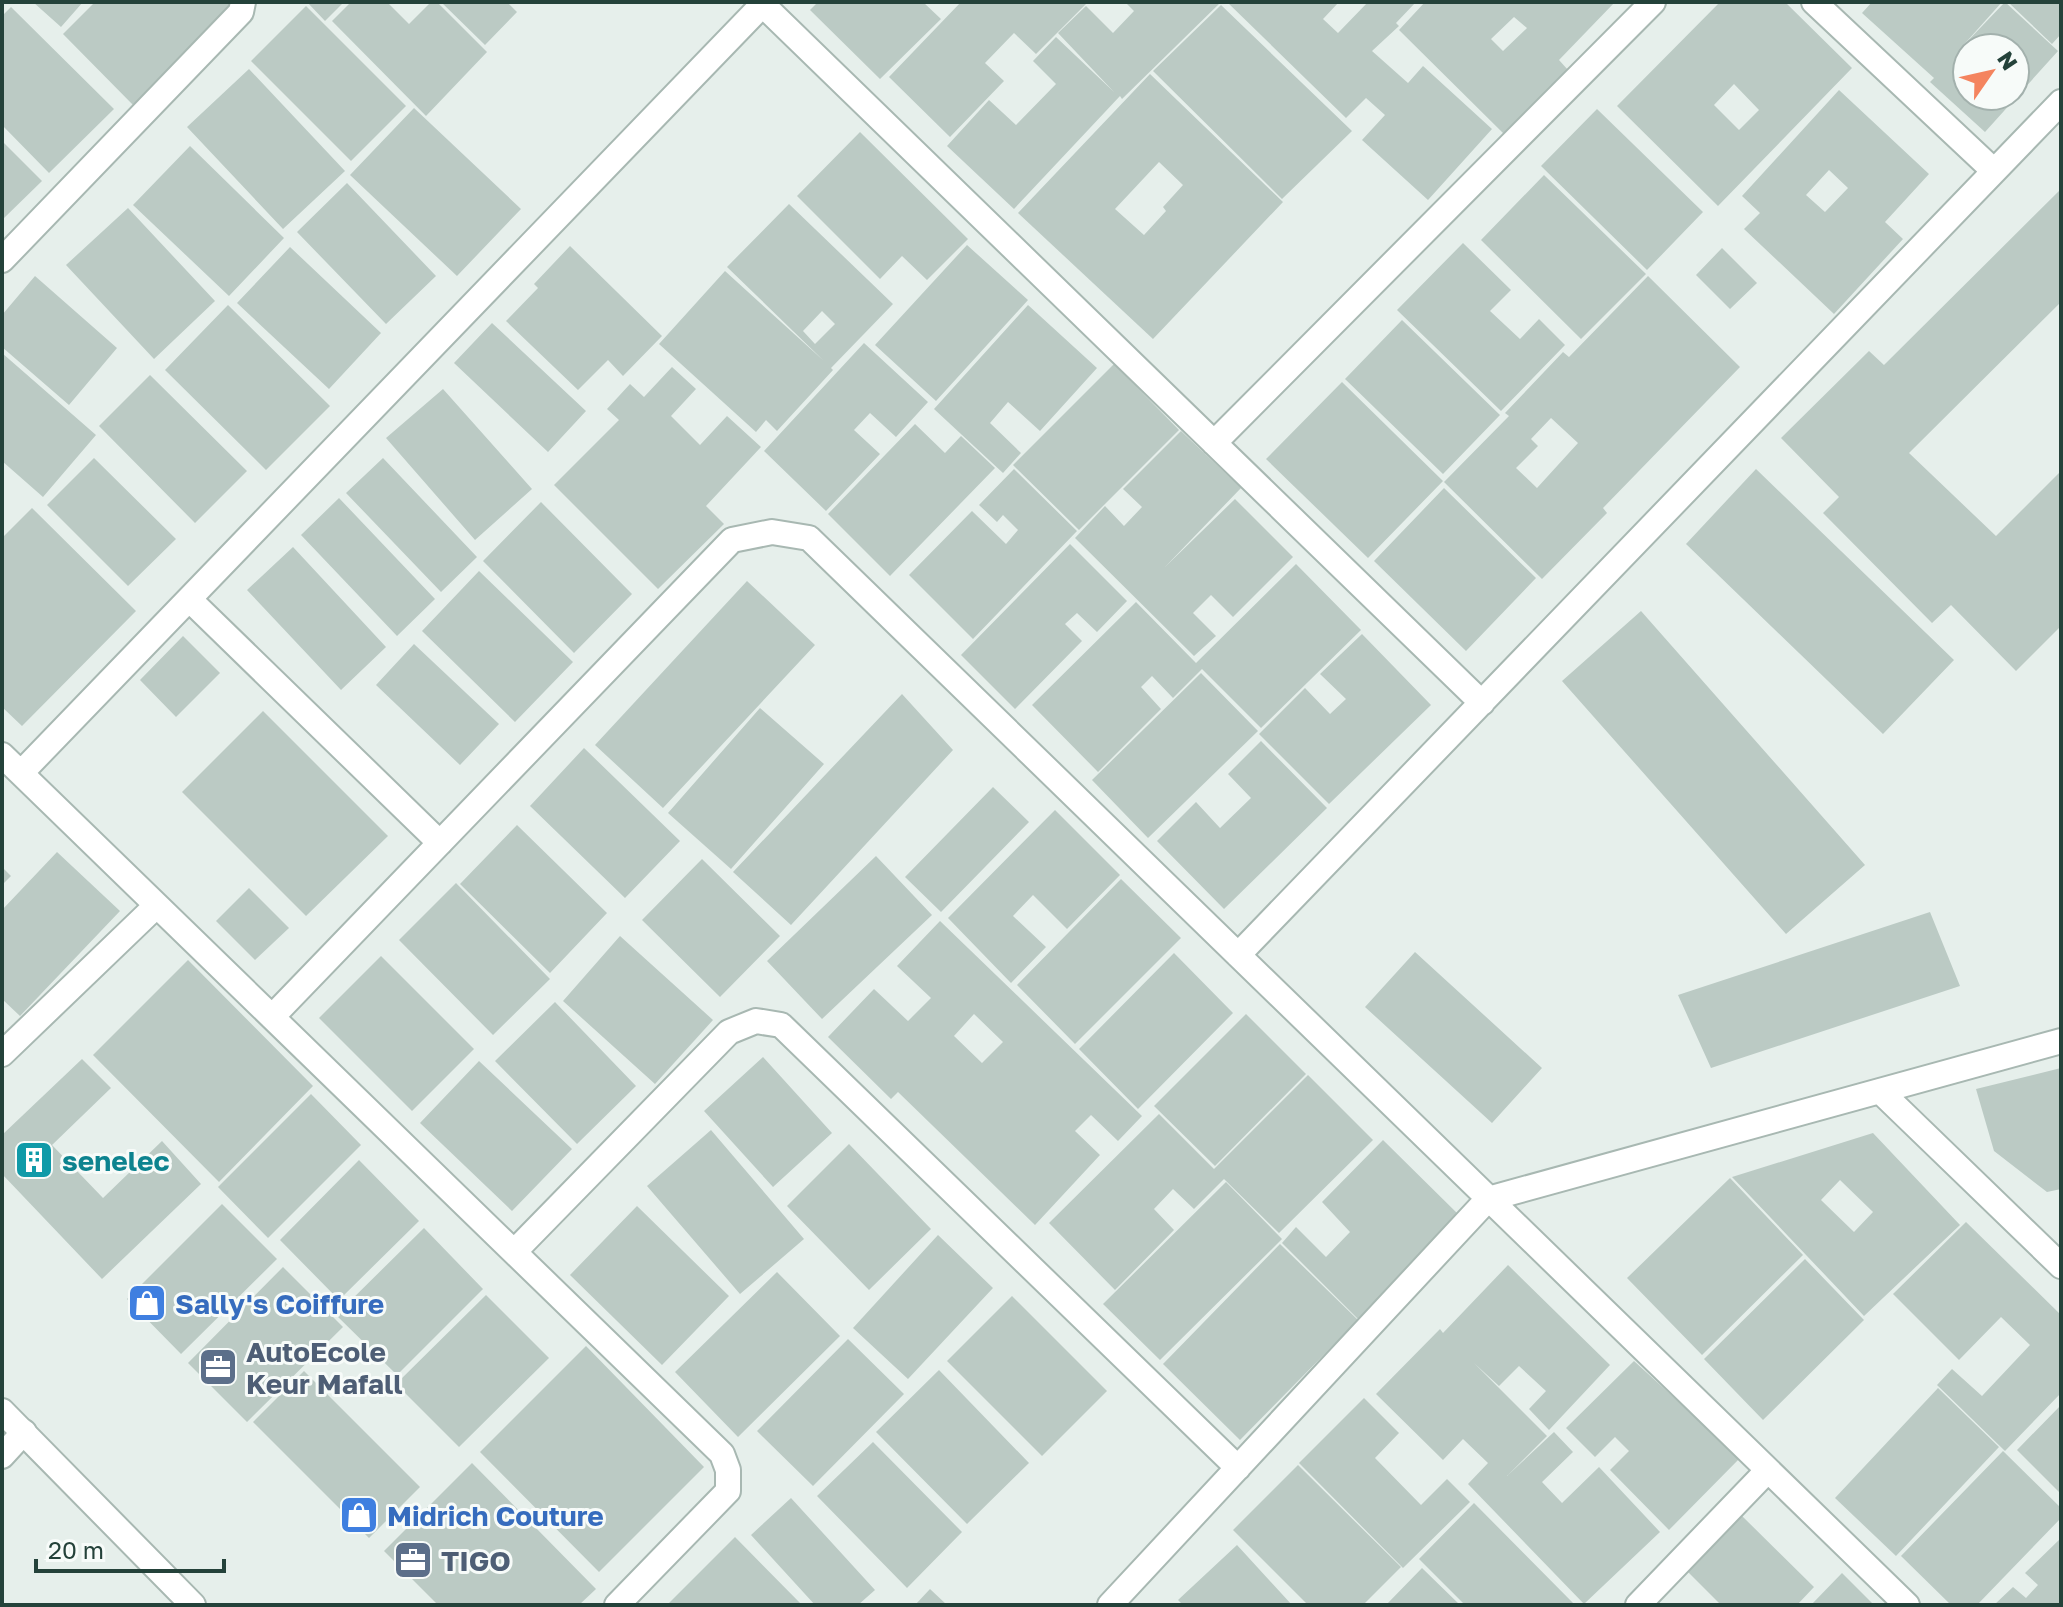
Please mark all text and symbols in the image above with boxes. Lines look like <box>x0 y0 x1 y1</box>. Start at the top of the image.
north arrow <box>1951 32 2031 112</box>
text: N <box>1992 46 2024 75</box>
building icon: senelec <box>13 1139 55 1181</box>
place label: senelec <box>62 1144 170 1177</box>
shop icon: Sally's Coiffure <box>126 1282 168 1324</box>
place label: Sally's Coiffure <box>175 1287 384 1320</box>
place label: AutoEcole Keur Mafall <box>246 1335 403 1400</box>
office icon: AutoEcole Keur Mafall <box>197 1346 239 1388</box>
shop icon: Midrich Couture <box>338 1494 380 1536</box>
place label: Midrich Couture <box>387 1499 604 1532</box>
scale bar <box>36 1523 224 1573</box>
text: 20 m <box>48 1535 104 1564</box>
office icon: TIGO <box>392 1539 434 1581</box>
place label: TIGO <box>441 1544 511 1577</box>

